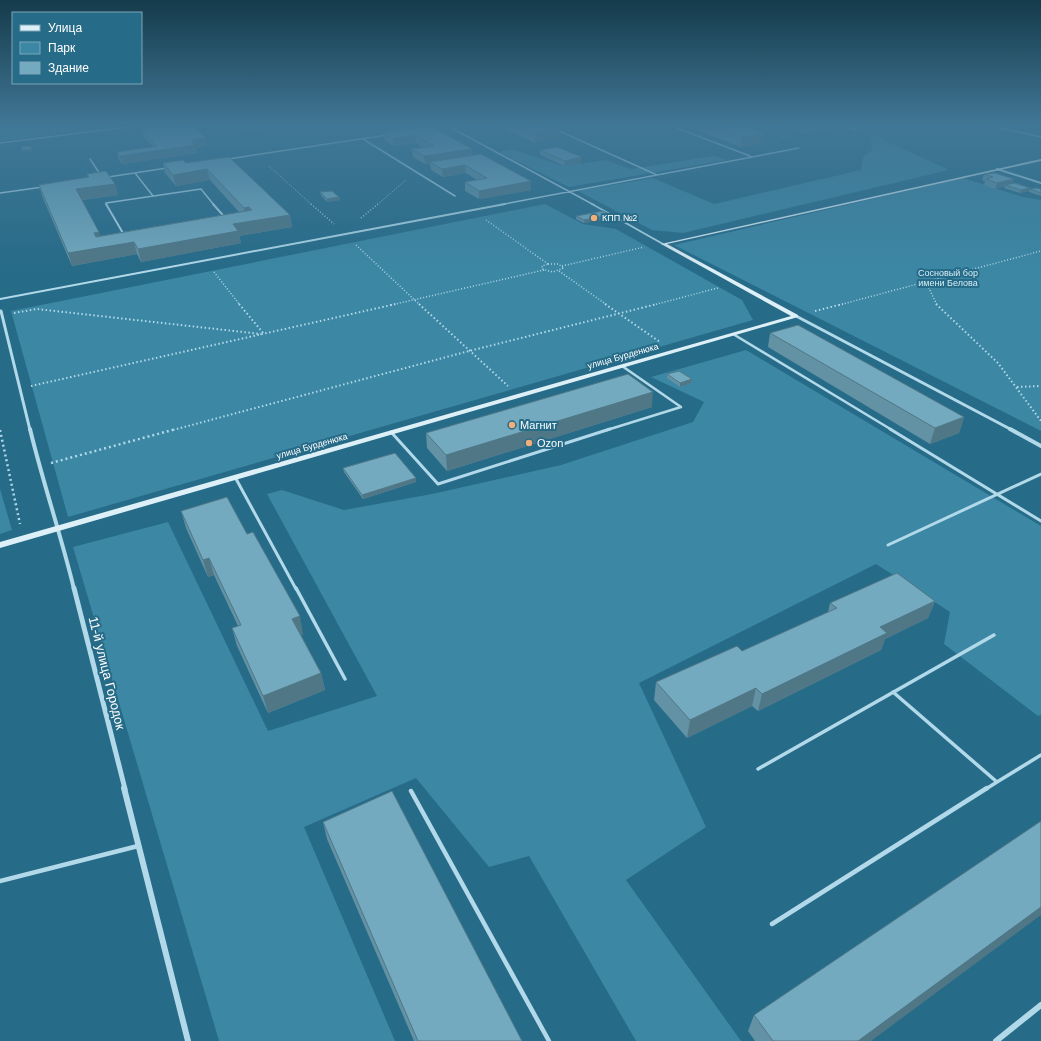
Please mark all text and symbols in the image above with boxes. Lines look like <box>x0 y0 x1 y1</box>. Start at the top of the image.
legend <box>12 12 142 84</box>
text: Улица <box>48 21 82 35</box>
text: Парк <box>48 41 76 55</box>
text: Здание <box>48 61 89 75</box>
marker: КПП №2 <box>589 213 599 223</box>
place label: КПП №2 <box>602 213 637 223</box>
park label: Сосновый бор имени Белова <box>918 268 978 288</box>
street label: улица Бурденюка <box>586 341 660 371</box>
place label: Магнит <box>520 419 557 431</box>
marker: Магнит <box>507 420 517 430</box>
street label: улица Бурденюка <box>275 431 349 461</box>
place label: Ozon <box>537 437 563 449</box>
marker: Ozon <box>524 438 534 448</box>
street label: 11-й улица Городок <box>86 615 128 731</box>

